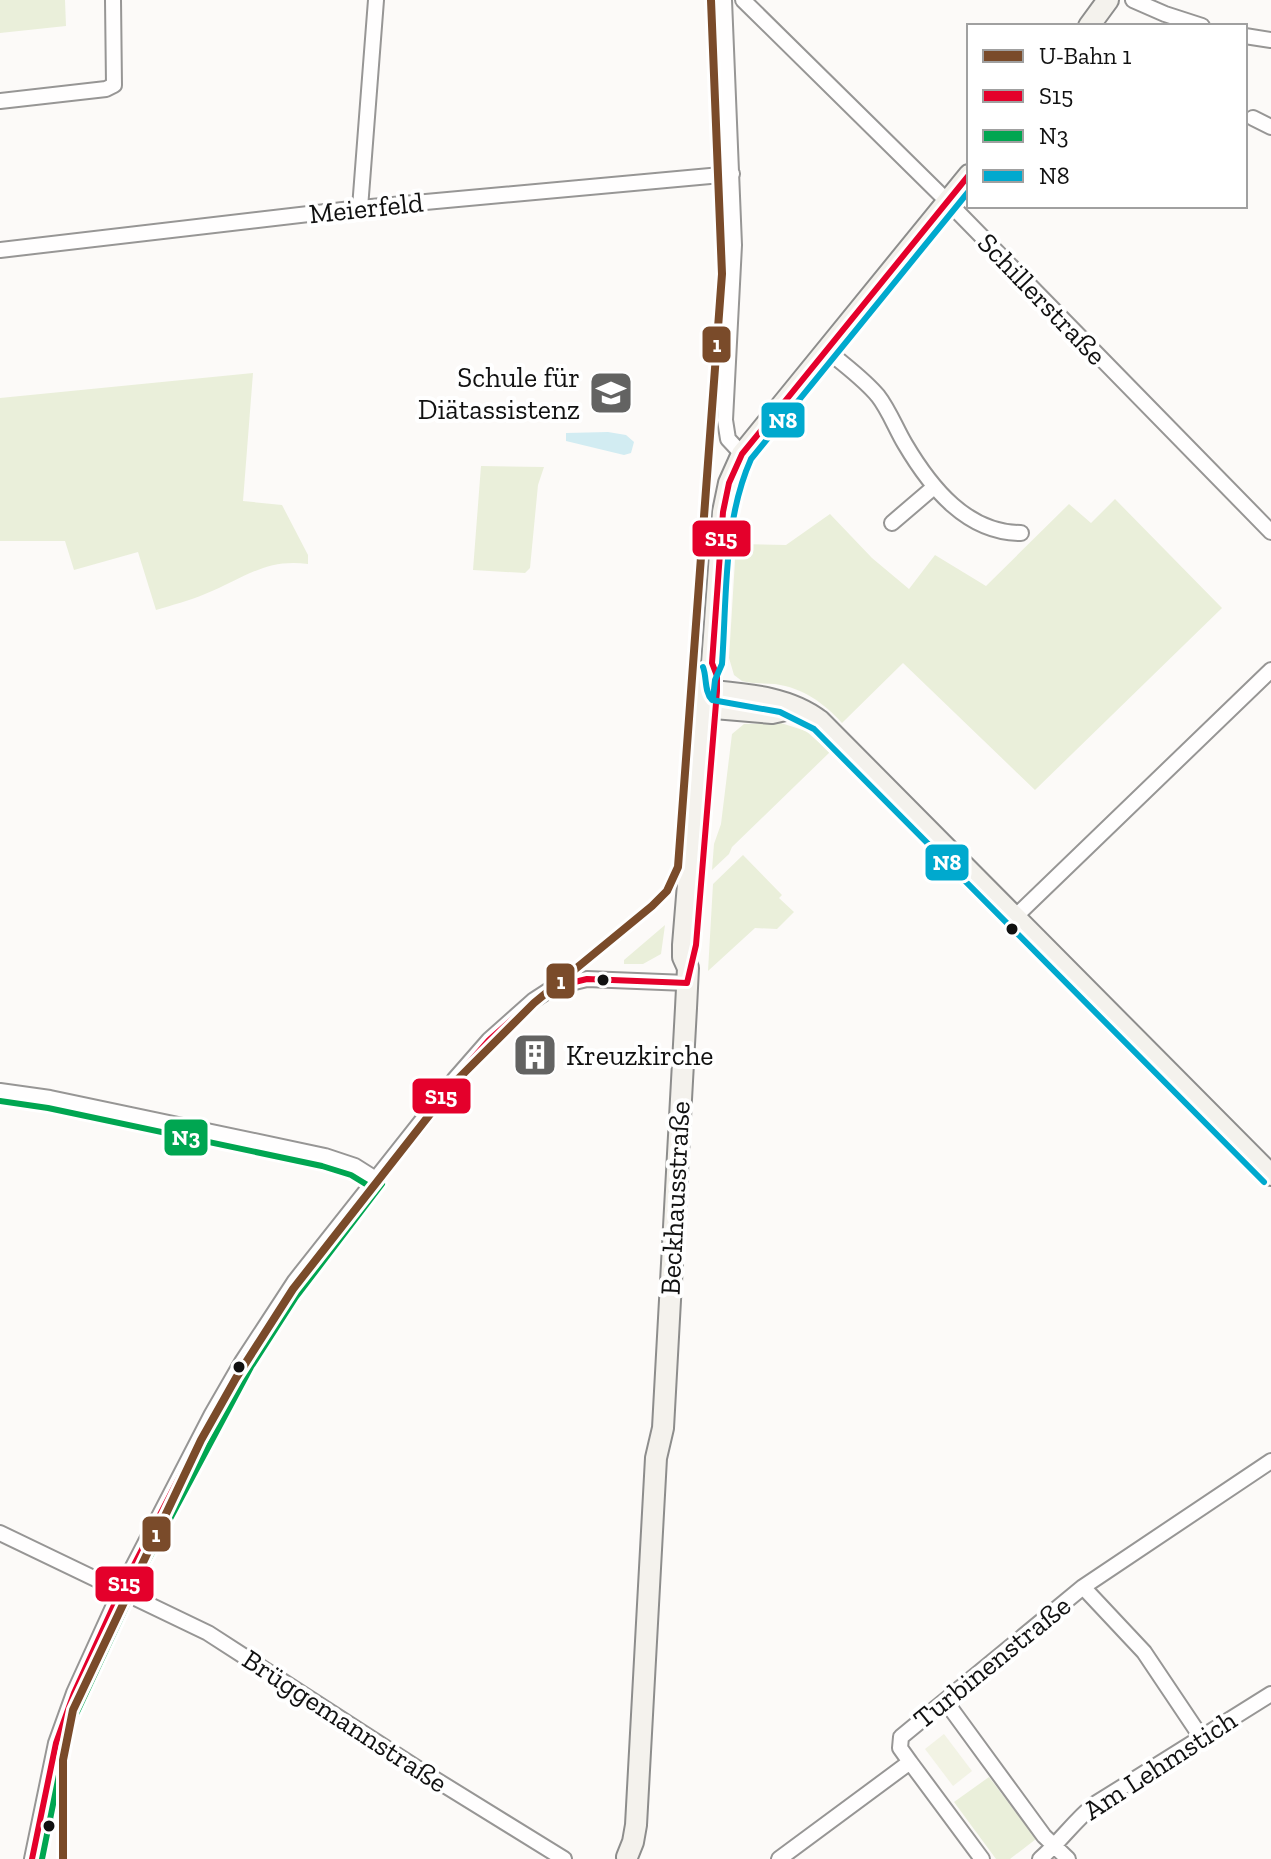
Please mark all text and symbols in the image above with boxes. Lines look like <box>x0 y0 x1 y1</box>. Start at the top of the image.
legend <box>967 24 1247 208</box>
text: U-Bahn 1 <box>1039 41 1132 70</box>
text: S15 <box>1039 81 1073 110</box>
text: N3 <box>1039 121 1068 150</box>
text: N8 <box>1039 161 1070 190</box>
street label: Meierfeld <box>307 186 425 230</box>
street label: Schillerstraße <box>971 226 1113 372</box>
line badge: 1 <box>701 325 732 364</box>
text: 1 <box>713 331 722 358</box>
place label: Schule für Diätassistenz <box>418 361 580 426</box>
school or university icon: Schule für Diätassistenz <box>587 369 635 417</box>
line badge: N8 <box>760 401 806 439</box>
text: N8 <box>769 407 797 434</box>
line badge: S15 <box>691 519 752 558</box>
text: S15 <box>705 525 737 552</box>
line badge: N8 <box>924 843 970 882</box>
text: N8 <box>933 849 961 876</box>
unlabelled marker <box>1004 921 1020 937</box>
line badge: 1 <box>545 962 576 1000</box>
text: 1 <box>557 968 566 995</box>
unlabelled marker <box>595 972 611 988</box>
building icon: Kreuzkirche <box>511 1031 559 1079</box>
place label: Kreuzkirche <box>566 1039 714 1072</box>
line badge: S15 <box>411 1077 472 1115</box>
text: S15 <box>425 1083 457 1110</box>
street label: Beckhausstraße <box>653 1100 697 1296</box>
line badge: N3 <box>163 1118 209 1157</box>
text: N3 <box>172 1124 200 1151</box>
unlabelled marker <box>231 1359 247 1375</box>
line badge: 1 <box>141 1515 172 1553</box>
text: 1 <box>152 1521 161 1548</box>
line badge: S15 <box>94 1565 155 1603</box>
text: S15 <box>108 1570 140 1597</box>
street label: Turbinenstraße <box>907 1589 1077 1735</box>
street label: Brüggemannstraße <box>236 1643 454 1799</box>
street label: Am Lehmstich <box>1077 1703 1243 1827</box>
unlabelled marker <box>41 1818 57 1834</box>

